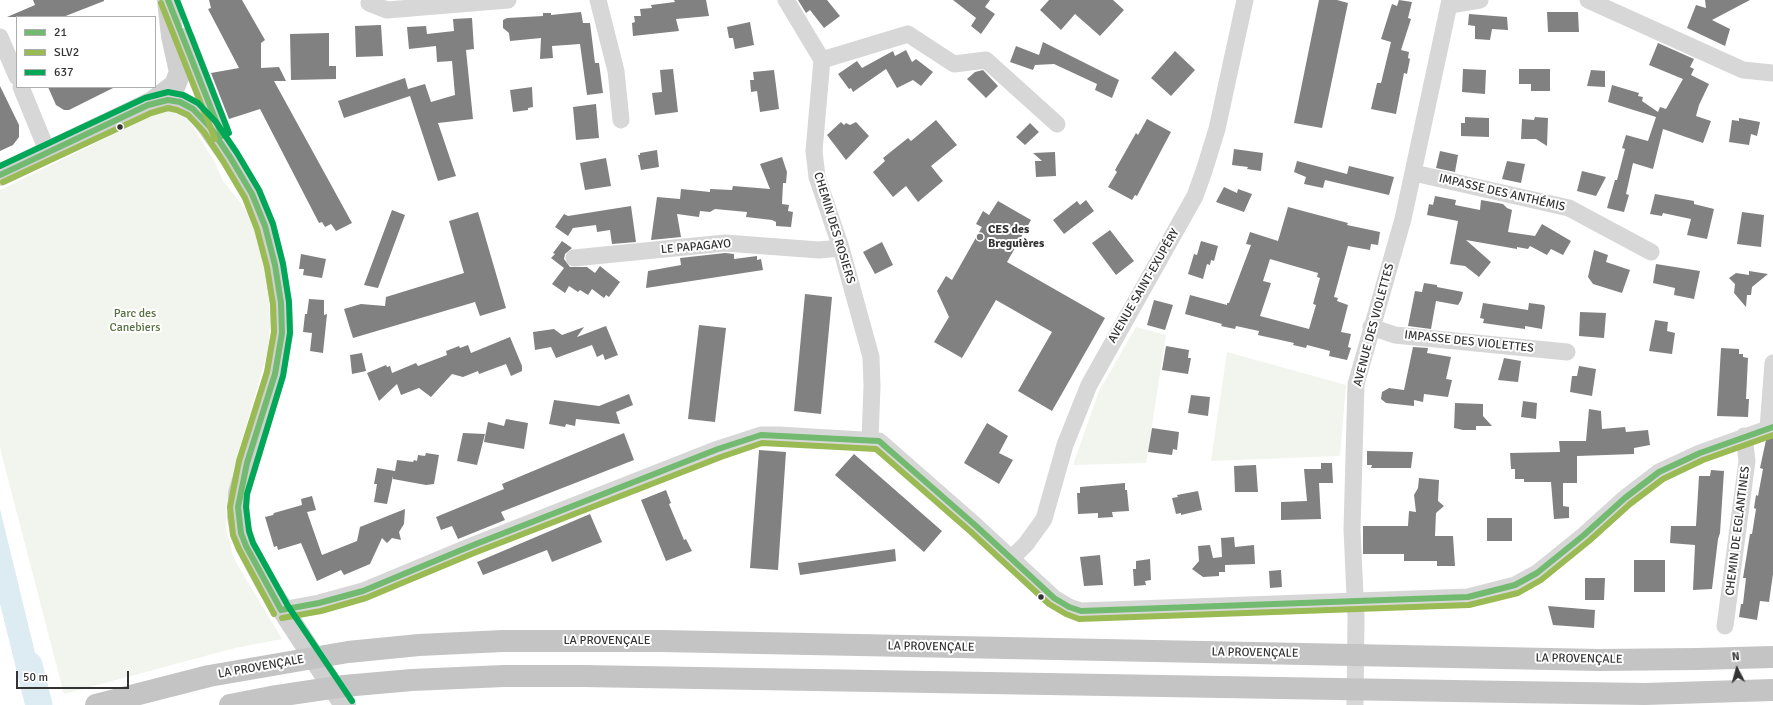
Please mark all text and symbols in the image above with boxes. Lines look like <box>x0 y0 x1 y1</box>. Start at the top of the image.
legend <box>16 16 156 88</box>
text: 21 <box>54 25 67 40</box>
text: SLV2 <box>54 45 79 60</box>
text: 637 <box>54 65 73 80</box>
unlabelled marker <box>115 122 125 132</box>
street label: CHEMIN DES ROSIERS <box>810 171 858 285</box>
street label: IMPASSE DES ANTHÉMIS <box>1437 171 1567 215</box>
place label: CES des Breguières <box>988 223 1044 251</box>
street label: AVENUE SAINT-EXUPÉRY <box>1105 226 1183 346</box>
marker: CES des Breguières <box>975 232 985 242</box>
street label: LE PAPAGAYO <box>660 237 732 257</box>
street label: AVENUE DES VIOLETTES <box>1351 262 1397 388</box>
park label: Parc des Canebiers <box>109 307 161 335</box>
street label: IMPASSE DES VIOLETTES <box>1404 328 1534 356</box>
street label: CHEMIN DE EGLANTINES <box>1723 465 1753 597</box>
unlabelled marker <box>1036 592 1046 602</box>
street label: LA PROVENÇALE <box>563 634 651 648</box>
street label: LA PROVENÇALE <box>887 639 975 655</box>
street label: LA PROVENÇALE <box>1211 645 1299 661</box>
north arrow <box>1717 649 1757 689</box>
text: N <box>1731 650 1740 663</box>
street label: LA PROVENÇALE <box>1535 651 1623 667</box>
street label: LA PROVENÇALE <box>217 652 305 682</box>
scale bar <box>18 663 131 689</box>
text: 50 m <box>23 670 48 685</box>

